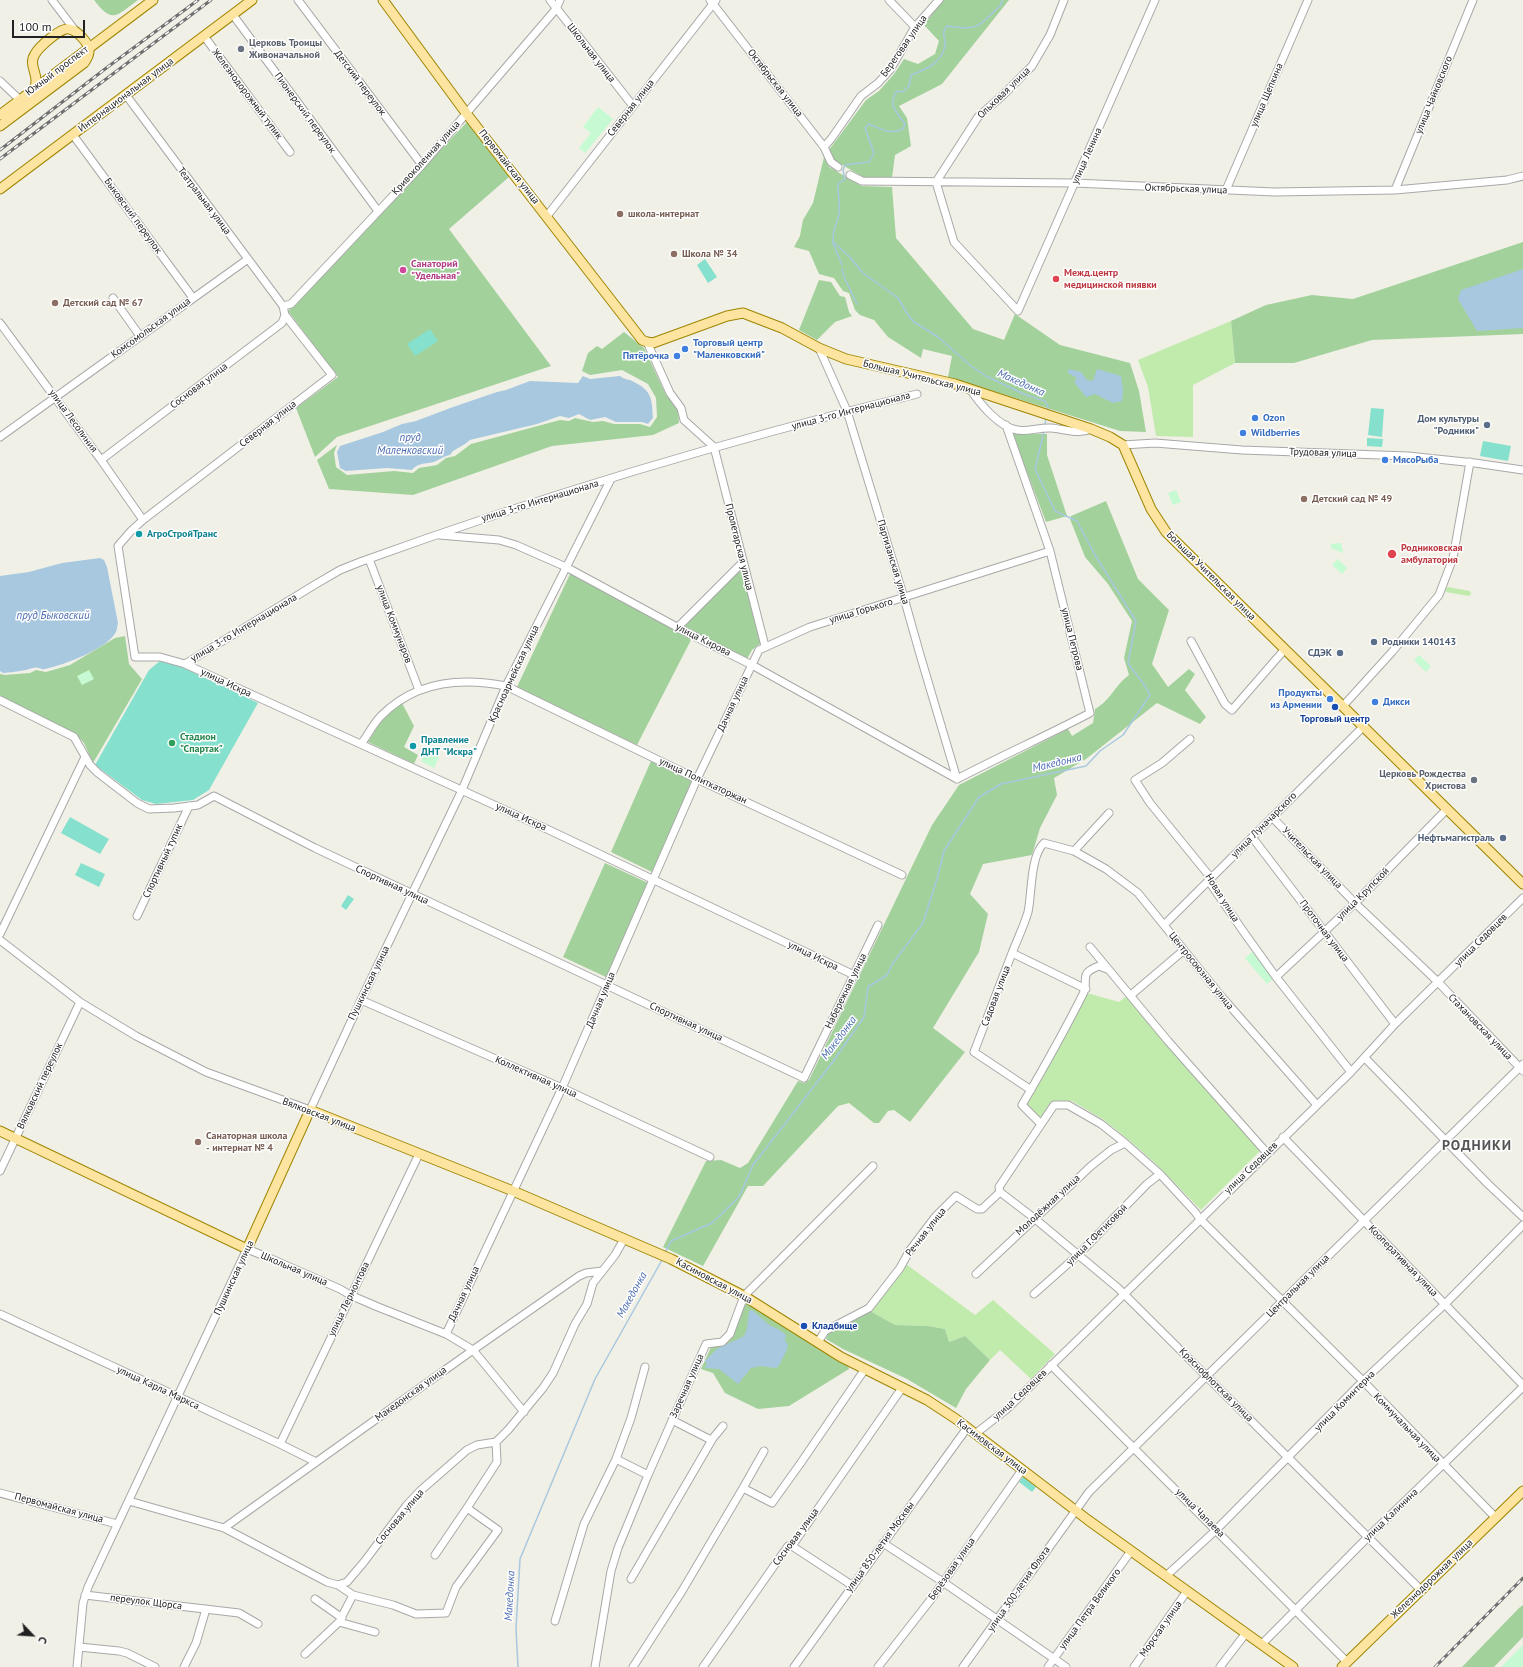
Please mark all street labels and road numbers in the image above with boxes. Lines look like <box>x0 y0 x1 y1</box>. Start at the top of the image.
street label: Береговая улица <box>878 13 930 79</box>
street label: Школьная улица <box>564 21 618 85</box>
street label: Южный проспект <box>23 43 91 99</box>
street label: Железнодорожный тупик <box>209 46 285 142</box>
street label: Октябрьская улица <box>745 47 805 119</box>
street label: Детский переулок <box>332 48 388 118</box>
street label: улица Чайковского <box>1413 54 1455 136</box>
street label: Интернациональная улица <box>76 55 176 135</box>
street label: улица Щепкина <box>1248 61 1286 129</box>
street label: Ольховая улица <box>975 65 1033 121</box>
street label: Пионерский переулок <box>272 70 338 156</box>
street label: Северная улица <box>605 77 657 139</box>
street label: Кривоколенная улица <box>389 118 463 198</box>
street label: улица Ленина <box>1069 126 1105 186</box>
street label: Первомайская улица <box>476 127 542 207</box>
street label: Театральная улица <box>175 165 233 237</box>
street label: Быковский переулок <box>102 176 164 256</box>
street label: Октябрьская улица <box>1144 182 1228 196</box>
street label: Комсомольская улица <box>109 295 193 361</box>
street label: Большая Учительская улица <box>862 358 982 398</box>
street label: Сосновая улица <box>168 361 230 411</box>
street label: улица Лесолиния <box>46 387 100 455</box>
street label: улица 3-го Интернационала <box>790 389 912 433</box>
street label: Северная улица <box>237 398 299 450</box>
street label: Трудовая улица <box>1289 446 1357 460</box>
street label: улица 3-го Интернационала <box>480 477 600 525</box>
street label: Пролетарская улица <box>722 502 756 592</box>
street label: Партизанская улица <box>874 518 912 606</box>
street label: Большая Учительская улица <box>1164 529 1258 623</box>
street label: улица Коммунаров <box>374 583 414 665</box>
street label: улица 3-го Интернационала <box>189 591 299 665</box>
street label: улица Горького <box>828 596 894 626</box>
street label: улица Петрова <box>1058 606 1086 672</box>
street label: улица Кирова <box>673 621 733 659</box>
street label: Красноармейская улица <box>486 623 542 725</box>
street label: улица Искра <box>199 666 253 700</box>
street label: Дачная улица <box>715 674 751 734</box>
street label: улица Политкаторжан <box>657 755 749 807</box>
street label: улица Луначарского <box>1229 790 1299 860</box>
street label: улица Искра <box>494 800 548 834</box>
street label: Спортивный тупик <box>141 822 185 900</box>
street label: Учительская улица <box>1280 825 1344 891</box>
street label: Спортивная улица <box>354 863 430 907</box>
street label: улица Крупской <box>1334 865 1392 923</box>
street label: Новая улица <box>1202 872 1242 924</box>
street label: Проточная улица <box>1297 898 1351 964</box>
street label: улица Седовцев <box>1452 911 1510 969</box>
street label: Центросоюзная улица <box>1166 930 1236 1012</box>
street label: улица Искра <box>786 939 840 973</box>
street label: Пушкинская улица <box>346 944 392 1022</box>
street label: Набережная улица <box>823 951 869 1031</box>
street label: Садовая улица <box>979 964 1013 1028</box>
street label: Дачная улица <box>584 970 618 1030</box>
street label: Стахановская улица <box>1445 992 1515 1062</box>
street label: Спортивная улица <box>648 1000 724 1044</box>
street label: Вялковский переулок <box>15 1041 65 1131</box>
street label: Коллективная улица <box>493 1054 579 1100</box>
street label: Вялковская улица <box>281 1095 357 1135</box>
street label: улица Седовцев <box>1222 1139 1280 1197</box>
street label: Молодёжная улица <box>1013 1172 1083 1238</box>
street label: улица Г.Фетисовой <box>1064 1202 1130 1268</box>
street label: Речная улица <box>903 1205 949 1259</box>
street label: Кооперативная улица <box>1366 1223 1440 1299</box>
street label: Пушкинская улица <box>211 1239 257 1317</box>
street label: Школьная улица <box>259 1249 329 1289</box>
street label: Центральная улица <box>1264 1252 1332 1320</box>
street label: Касимовская улица <box>674 1256 754 1306</box>
street label: улица Лермонтова <box>326 1260 372 1338</box>
street label: Дачная улица <box>446 1264 482 1324</box>
street label: Краснофлотская улица <box>1177 1346 1255 1424</box>
street label: Заречная улица <box>667 1352 707 1420</box>
street label: улица Карла Маркса <box>115 1364 201 1412</box>
street label: Македонская улица <box>373 1364 449 1424</box>
street label: улица Седовцев <box>990 1367 1050 1423</box>
street label: улица Коминтерна <box>1312 1368 1378 1434</box>
street label: Коммунальная улица <box>1371 1391 1443 1465</box>
street label: Касимовская улица <box>954 1417 1030 1477</box>
street label: улица Чапаева <box>1173 1486 1227 1540</box>
street label: улица Калинина <box>1361 1486 1421 1544</box>
street label: Сосновая улица <box>373 1487 427 1547</box>
street label: Первомайская улица <box>13 1490 105 1526</box>
street label: улица 850-летия Москвы <box>843 1499 917 1595</box>
street label: Сосновая улица <box>771 1506 821 1568</box>
street label: Берёзовая улица <box>926 1535 978 1603</box>
street label: Железнодорожная улица <box>1389 1537 1475 1621</box>
street label: улица 300-летия Флота <box>985 1544 1053 1634</box>
street label: улица Петра Великого <box>1057 1566 1123 1652</box>
street label: переулок Щорса <box>109 1592 183 1612</box>
street label: Морская улица <box>1137 1599 1185 1659</box>

